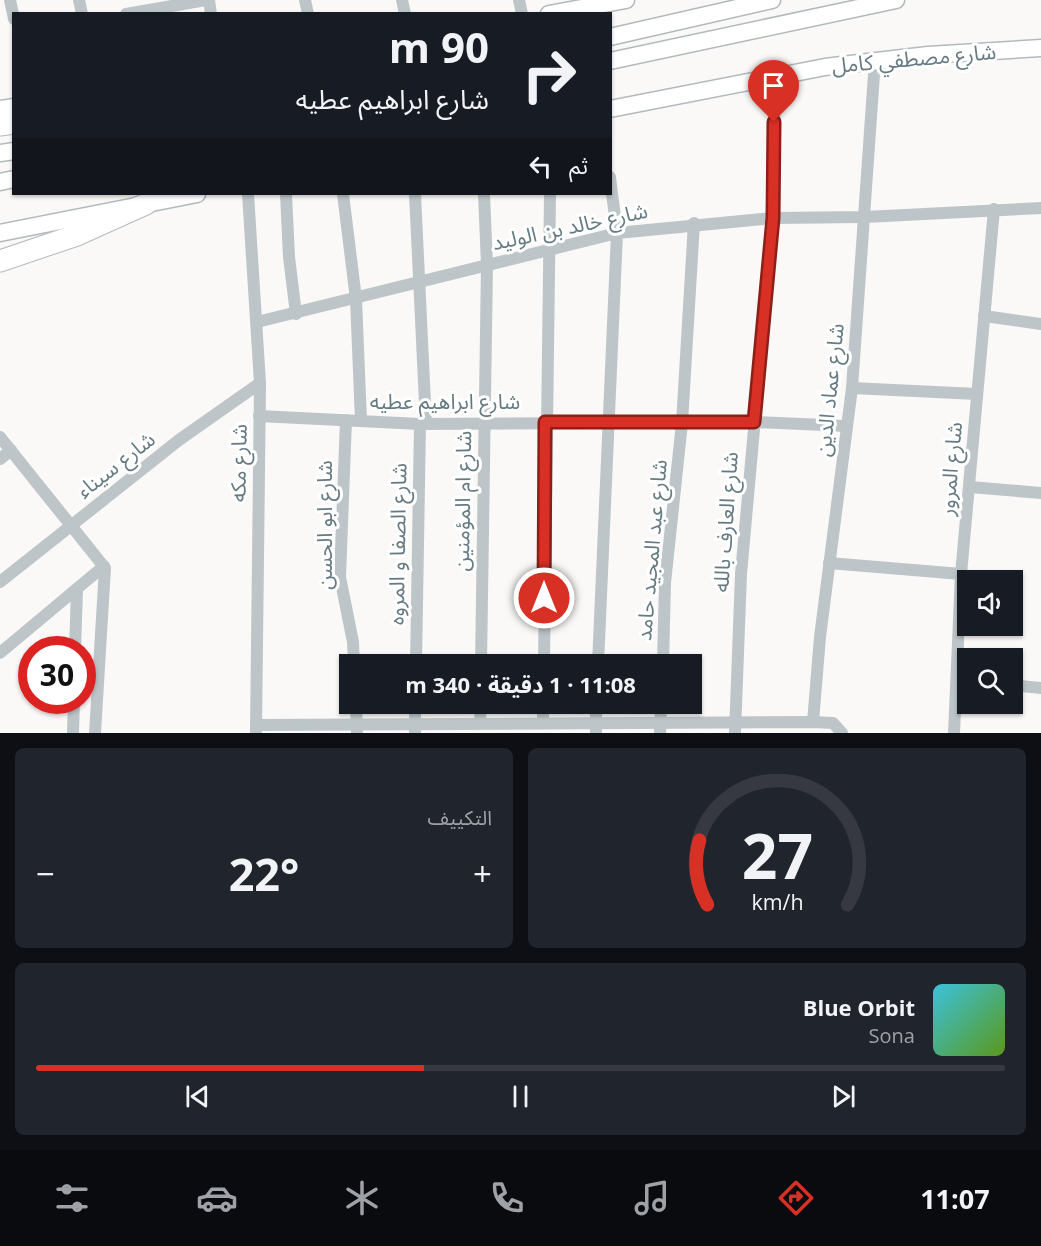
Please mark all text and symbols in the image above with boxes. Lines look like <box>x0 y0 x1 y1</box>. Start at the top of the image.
text: 90 m <box>389 18 489 75</box>
icon: right <box>510 36 588 114</box>
street label: شارع مصطفي كامل <box>831 37 997 82</box>
pin <box>748 60 799 122</box>
icon: arrive <box>757 69 790 102</box>
text: شارع ابراهيم عطيه <box>296 80 489 117</box>
icon: left <box>524 150 557 183</box>
text: ثم <box>569 150 588 180</box>
street label: شارع خالد بن الوليد <box>489 196 651 258</box>
street label: شارع عماد الدين <box>808 322 852 458</box>
street label: شارع ابراهيم عطيه <box>370 387 520 417</box>
street label: شارع المرور <box>932 421 970 518</box>
street label: شارع مكه <box>223 424 255 502</box>
street label: شارع سيناء <box>70 425 162 505</box>
street label: شارع ام المؤمنين <box>447 430 480 572</box>
street label: شارع العارف بالله <box>706 451 746 593</box>
street label: شارع عبد المجيد حامد <box>629 458 675 642</box>
street label: شارع ابو الحسن <box>310 460 340 590</box>
street label: شارع الصفا و المروه <box>382 463 414 625</box>
position arrow <box>512 566 576 630</box>
map controls <box>957 570 1023 714</box>
button: sound <box>957 570 1023 636</box>
speed limit sign: 30 <box>18 636 96 714</box>
button: search <box>957 648 1023 714</box>
text: 11:08 · 1 دقيقة · 340 m <box>405 669 636 699</box>
text: التكييف <box>428 804 492 831</box>
text: 27 <box>741 812 813 897</box>
text: 22° <box>229 843 299 904</box>
text: − <box>36 851 55 896</box>
text: + <box>473 851 492 896</box>
text: km/h <box>751 887 803 916</box>
text: Blue Orbit <box>803 992 915 1022</box>
text: Sona <box>869 1022 915 1049</box>
icon: previous <box>181 1080 214 1113</box>
icon: pause <box>504 1080 537 1113</box>
icon: next <box>827 1080 860 1113</box>
icon: filters <box>51 1177 93 1219</box>
icon: car <box>196 1177 238 1219</box>
icon: climate <box>341 1177 383 1219</box>
icon: phone <box>486 1177 528 1219</box>
icon: music <box>631 1177 673 1219</box>
icon: directions <box>775 1177 817 1219</box>
text: 11:07 <box>920 1180 990 1217</box>

